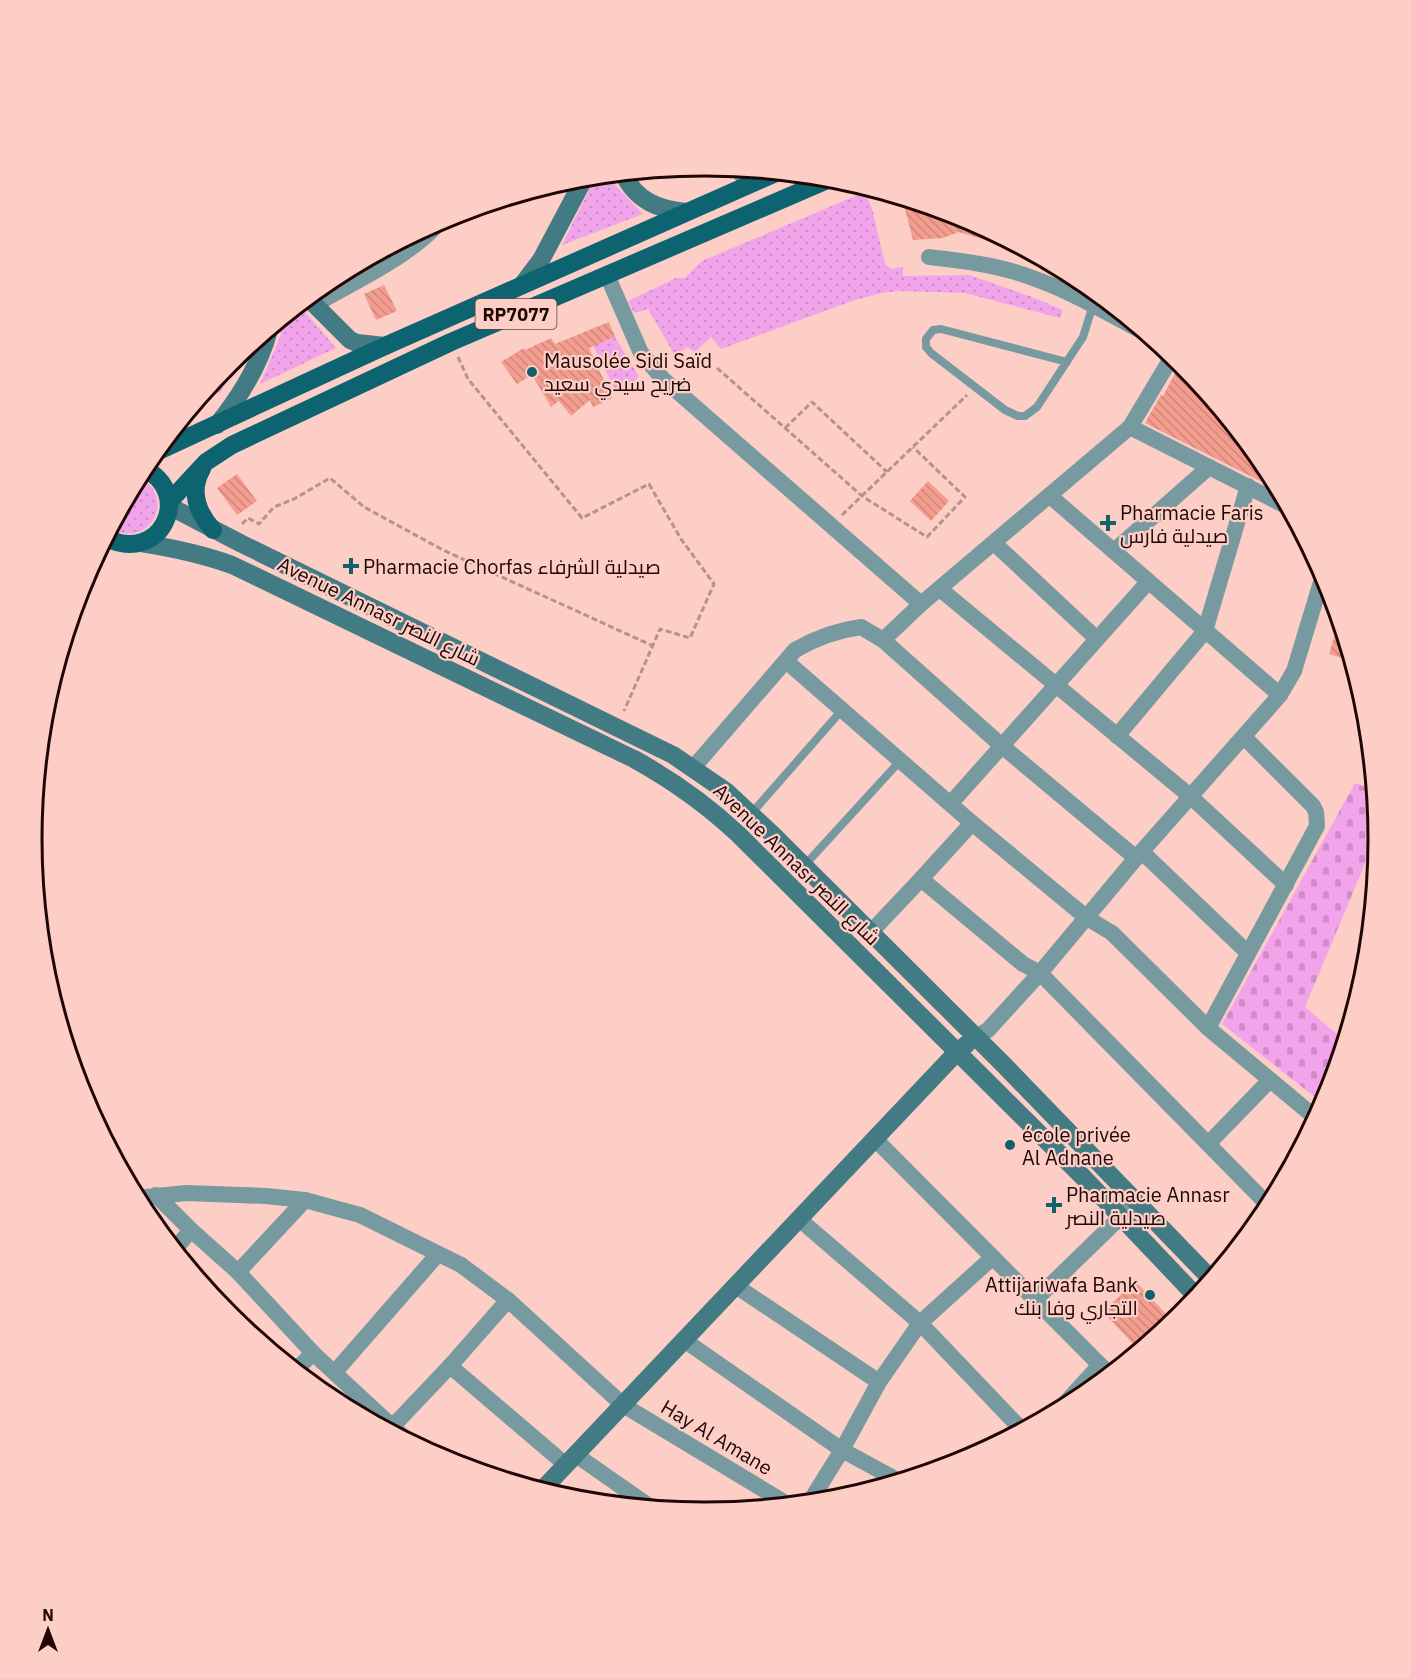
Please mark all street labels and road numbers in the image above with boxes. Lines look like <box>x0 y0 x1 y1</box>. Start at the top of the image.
road number: RP7077 <box>476 299 556 329</box>
street label: Avenue Annasr شارع النصر <box>273 550 485 673</box>
street label: Avenue Annasr شارع النصر <box>707 777 886 952</box>
street label: Hay Al Amane <box>656 1393 778 1481</box>

